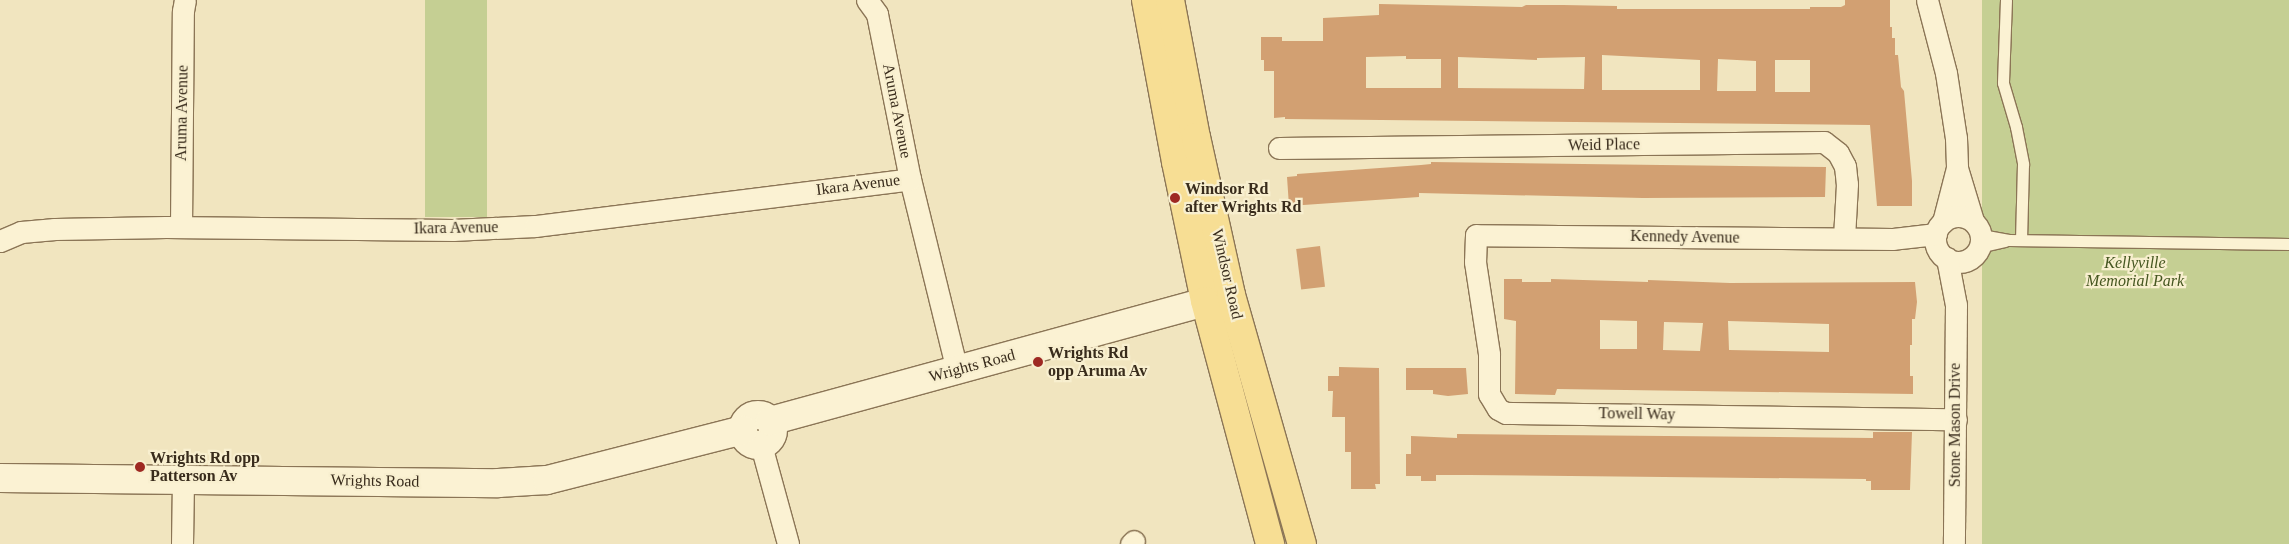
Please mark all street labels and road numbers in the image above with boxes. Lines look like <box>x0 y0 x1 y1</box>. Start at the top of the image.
street label: Aruma Avenue <box>878 62 916 160</box>
street label: Aruma Avenue <box>172 64 192 162</box>
street label: Weid Place <box>1568 135 1640 155</box>
street label: Ikara Avenue <box>814 170 902 200</box>
street label: Ikara Avenue <box>413 218 499 238</box>
street label: Kennedy Avenue <box>1630 226 1740 248</box>
street label: Windsor Road <box>1207 227 1247 321</box>
street label: Wrights Road <box>927 345 1017 387</box>
street label: Stone Mason Drive <box>1945 363 1965 487</box>
street label: Towell Way <box>1598 404 1676 424</box>
street label: Wrights Road <box>330 471 420 491</box>

